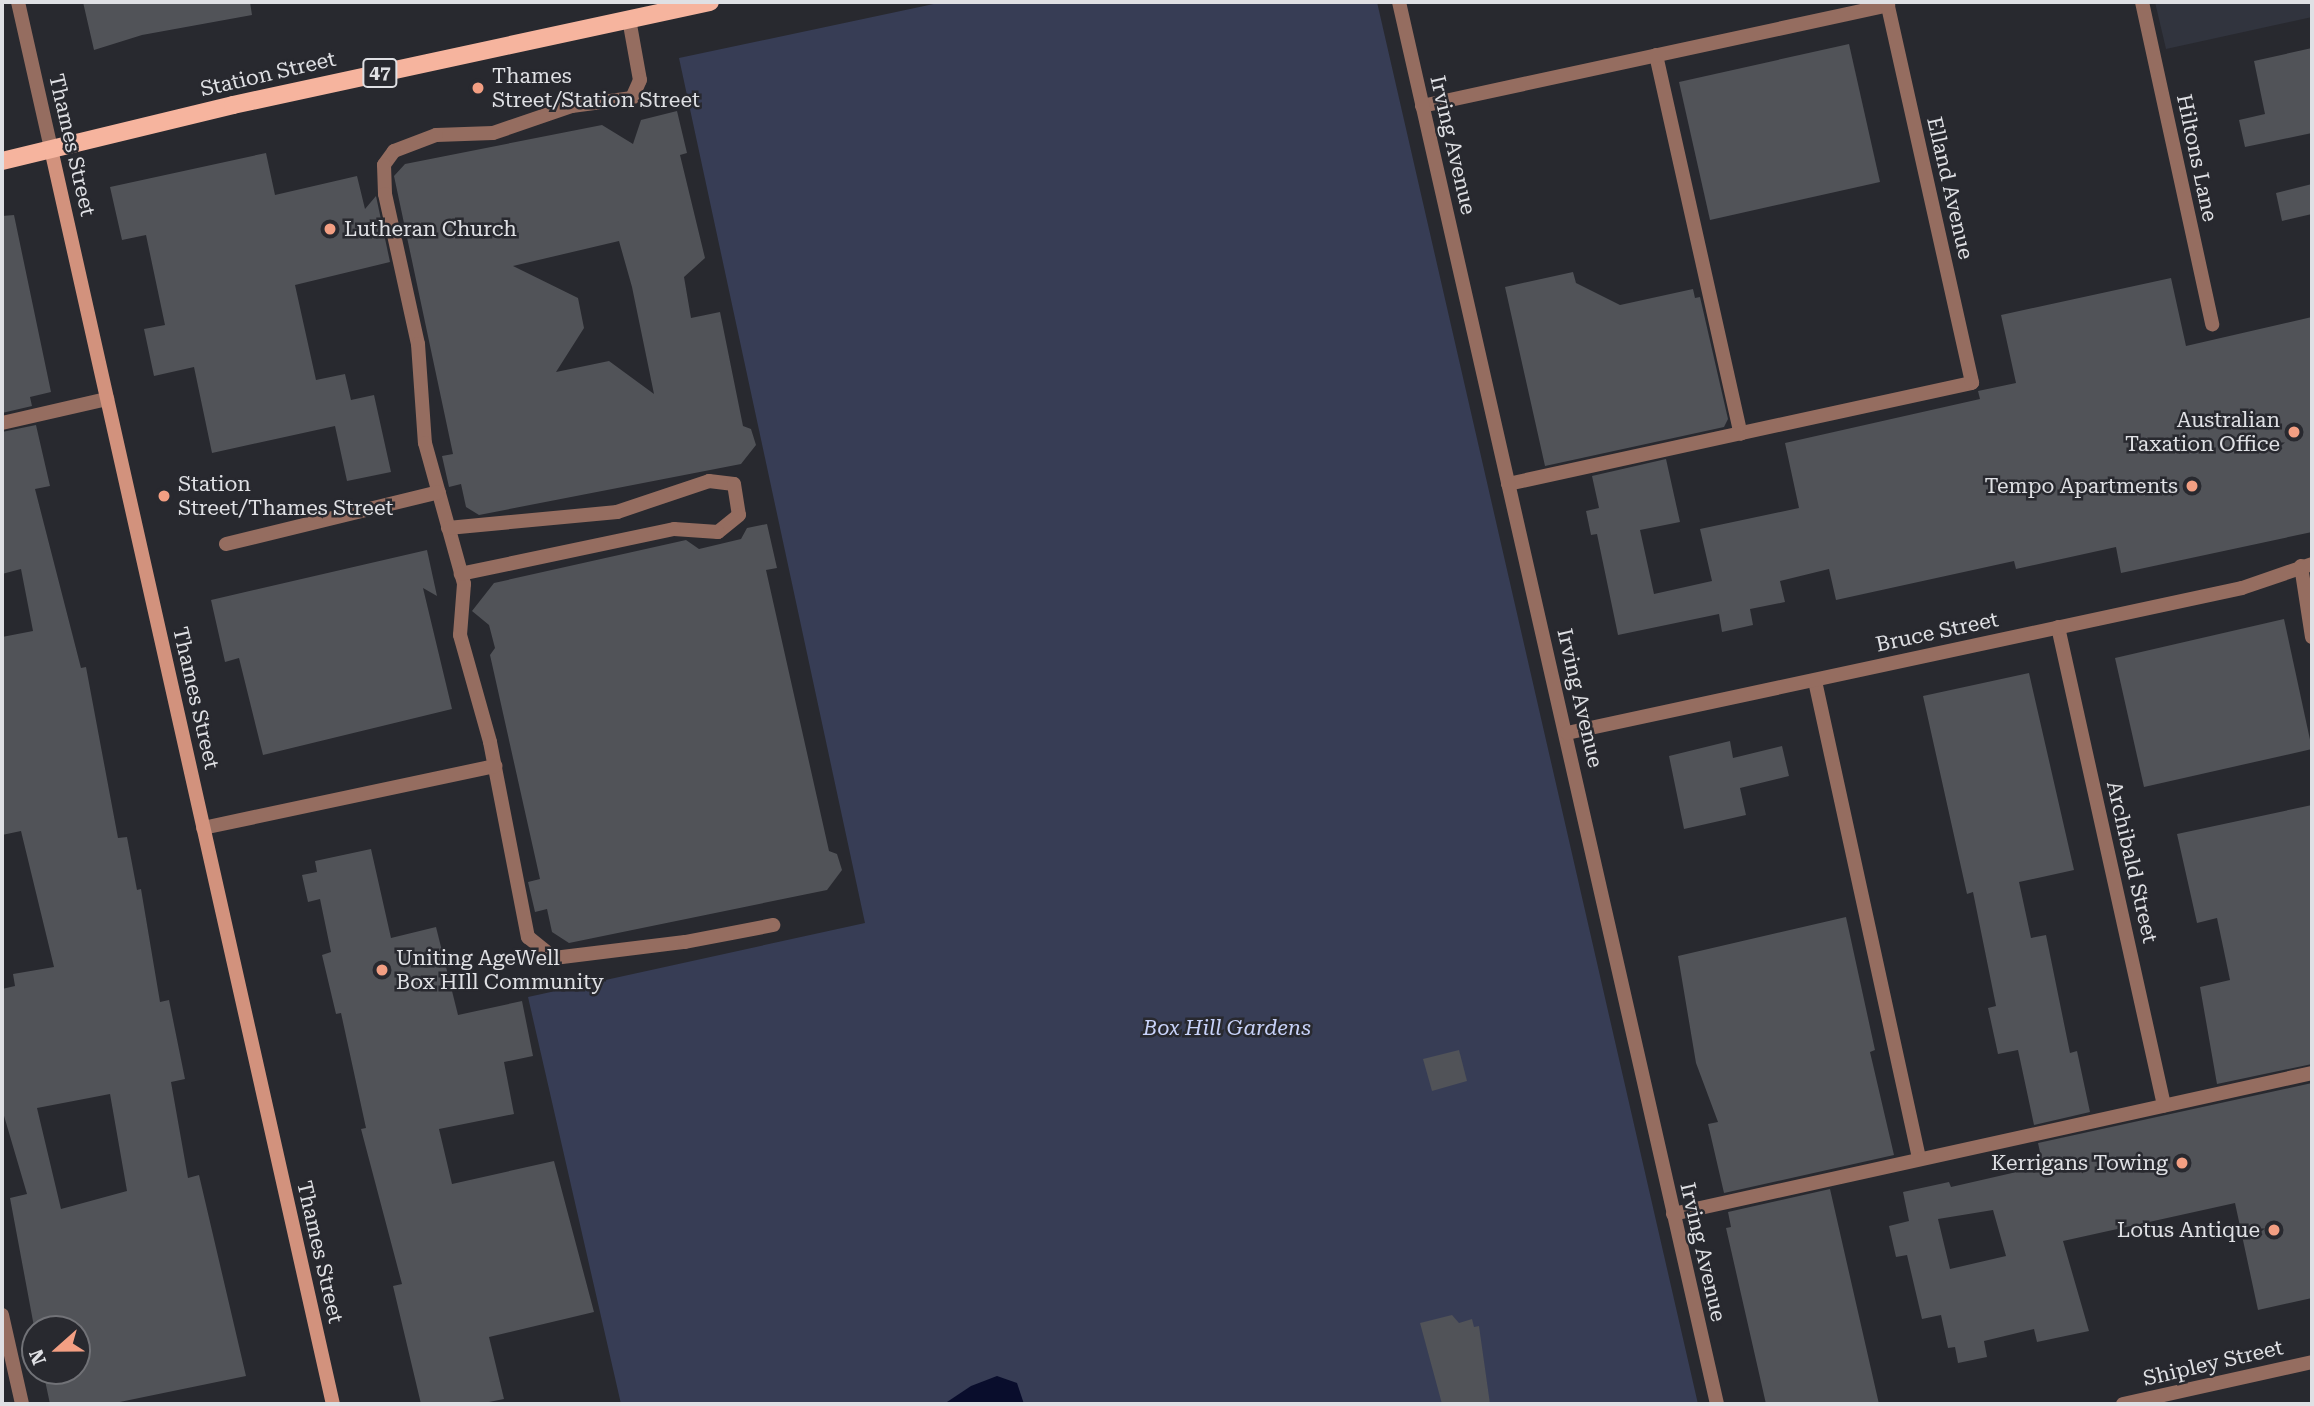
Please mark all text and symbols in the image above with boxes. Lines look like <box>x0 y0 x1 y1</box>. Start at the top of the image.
street label: Station Street <box>198 46 338 102</box>
road number: 47 <box>361 58 399 88</box>
place label: Thames Street/Station Street <box>492 63 700 113</box>
street label: Thames Street <box>43 71 101 219</box>
street label: Irving Avenue <box>1425 73 1481 217</box>
marker: Thames Street/Station Street <box>470 80 486 96</box>
street label: Hiltons Lane <box>2171 92 2223 224</box>
street label: Elland Avenue <box>1921 114 1979 262</box>
place label: Lutheran Church <box>344 216 517 242</box>
marker: Lutheran Church <box>322 221 338 237</box>
place label: Australian Taxation Office <box>2125 407 2280 457</box>
marker: Australian Taxation Office <box>2286 424 2302 440</box>
place label: Station Street/Thames Street <box>178 471 393 521</box>
place label: Tempo Apartments <box>1984 473 2178 499</box>
marker: Tempo Apartments <box>2184 478 2200 494</box>
marker: Station Street/Thames Street <box>156 488 172 504</box>
street label: Bruce Street <box>1873 607 2001 657</box>
street label: Thames Street <box>167 624 225 772</box>
street label: Irving Avenue <box>1552 626 1608 770</box>
street label: Archibald Street <box>2101 779 2163 945</box>
place label: Uniting AgeWell Box HIll Community <box>396 945 604 995</box>
marker: Uniting AgeWell Box HIll Community <box>374 962 390 978</box>
park label: Box Hill Gardens <box>1143 1015 1311 1041</box>
place label: Kerrigans Towing <box>1991 1150 2168 1176</box>
marker: Kerrigans Towing <box>2174 1155 2190 1171</box>
street label: Thames Street <box>291 1178 349 1326</box>
street label: Irving Avenue <box>1675 1180 1731 1324</box>
place label: Lotus Antique <box>2117 1217 2260 1243</box>
marker: Lotus Antique <box>2266 1222 2282 1238</box>
north arrow <box>21 1315 91 1385</box>
street label: Shipley Street <box>2141 1335 2285 1391</box>
text: N <box>24 1346 51 1368</box>

